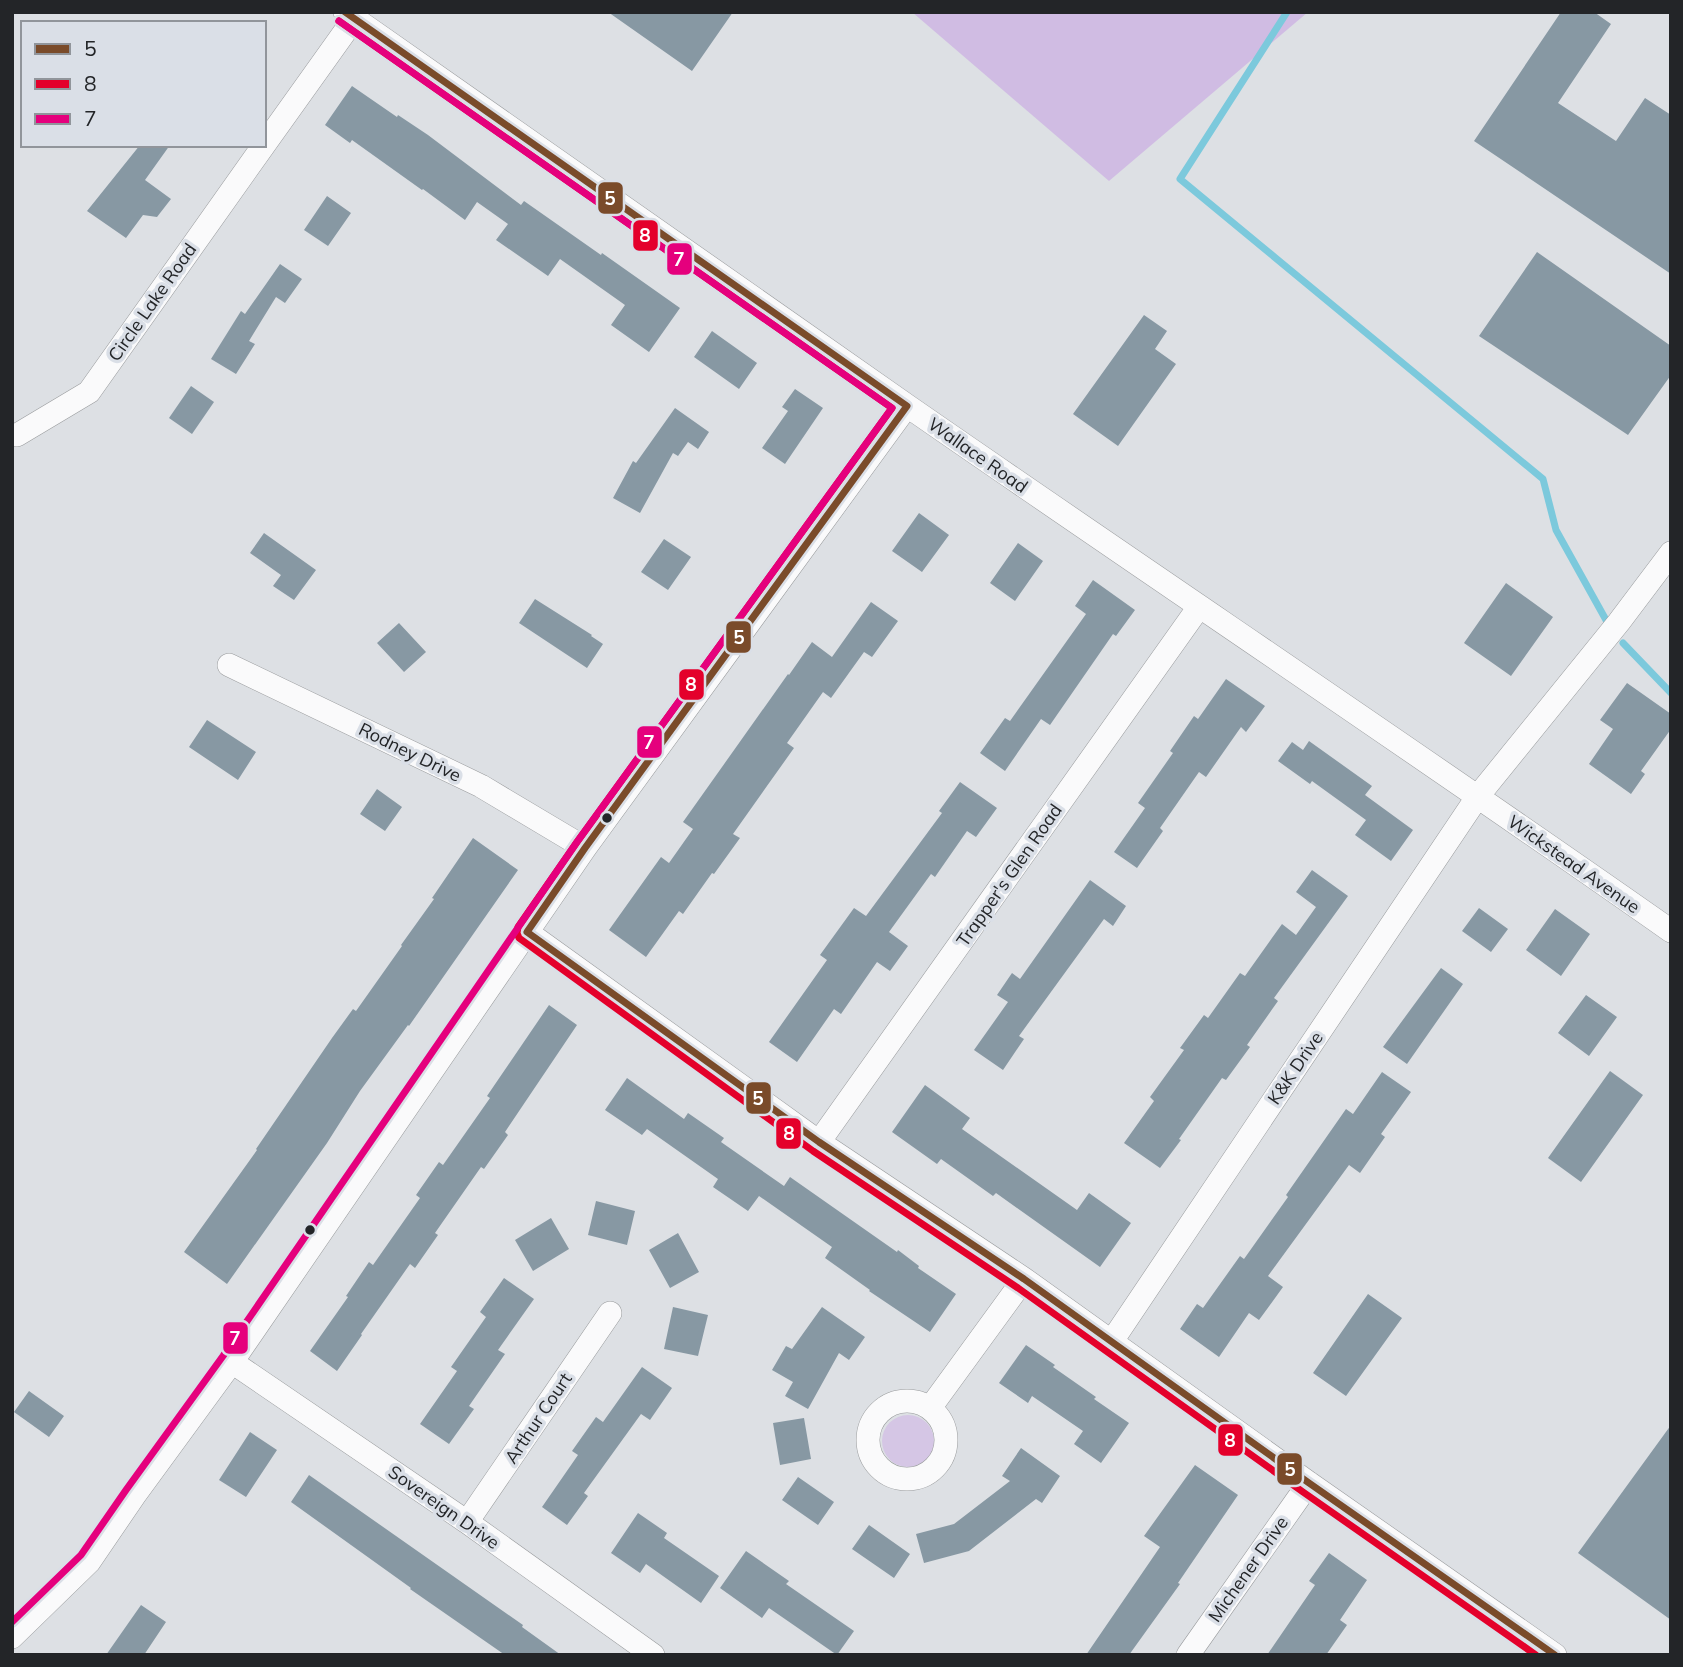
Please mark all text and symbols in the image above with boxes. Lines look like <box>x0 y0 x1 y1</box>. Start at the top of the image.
legend <box>21 21 266 147</box>
text: 5 <box>84 35 97 61</box>
text: 8 <box>84 70 97 96</box>
text: 7 <box>84 105 97 131</box>
line badge: 5 <box>597 181 624 215</box>
text: 5 <box>604 186 616 210</box>
line badge: 8 <box>632 219 659 252</box>
text: 8 <box>639 223 651 247</box>
street label: Circle Lake Road <box>103 238 201 366</box>
line badge: 7 <box>666 242 693 276</box>
text: 7 <box>673 247 685 271</box>
street label: Wallace Road <box>924 412 1032 498</box>
line badge: 5 <box>725 620 752 654</box>
text: 5 <box>733 625 745 649</box>
line badge: 8 <box>678 668 705 701</box>
text: 8 <box>685 672 697 696</box>
street label: Rodney Drive <box>355 717 465 787</box>
line badge: 7 <box>636 725 663 759</box>
text: 7 <box>643 730 655 754</box>
street label: Trapper's Glen Road <box>951 799 1067 951</box>
street label: Wickstead Avenue <box>1503 810 1645 918</box>
unlabelled marker <box>600 811 614 825</box>
street label: K&K Drive <box>1262 1027 1328 1109</box>
line badge: 5 <box>745 1081 772 1115</box>
text: 5 <box>752 1086 764 1110</box>
line badge: 8 <box>775 1117 802 1150</box>
text: 8 <box>783 1121 795 1145</box>
unlabelled marker <box>303 1223 317 1237</box>
line badge: 7 <box>222 1321 249 1355</box>
text: 7 <box>229 1326 241 1350</box>
street label: Arthur Court <box>499 1368 577 1468</box>
line badge: 8 <box>1217 1423 1244 1457</box>
text: 8 <box>1224 1428 1236 1452</box>
line badge: 5 <box>1276 1452 1303 1486</box>
text: 5 <box>1284 1457 1296 1481</box>
street label: Sovereign Drive <box>384 1460 504 1554</box>
street label: Michener Drive <box>1203 1512 1293 1626</box>

